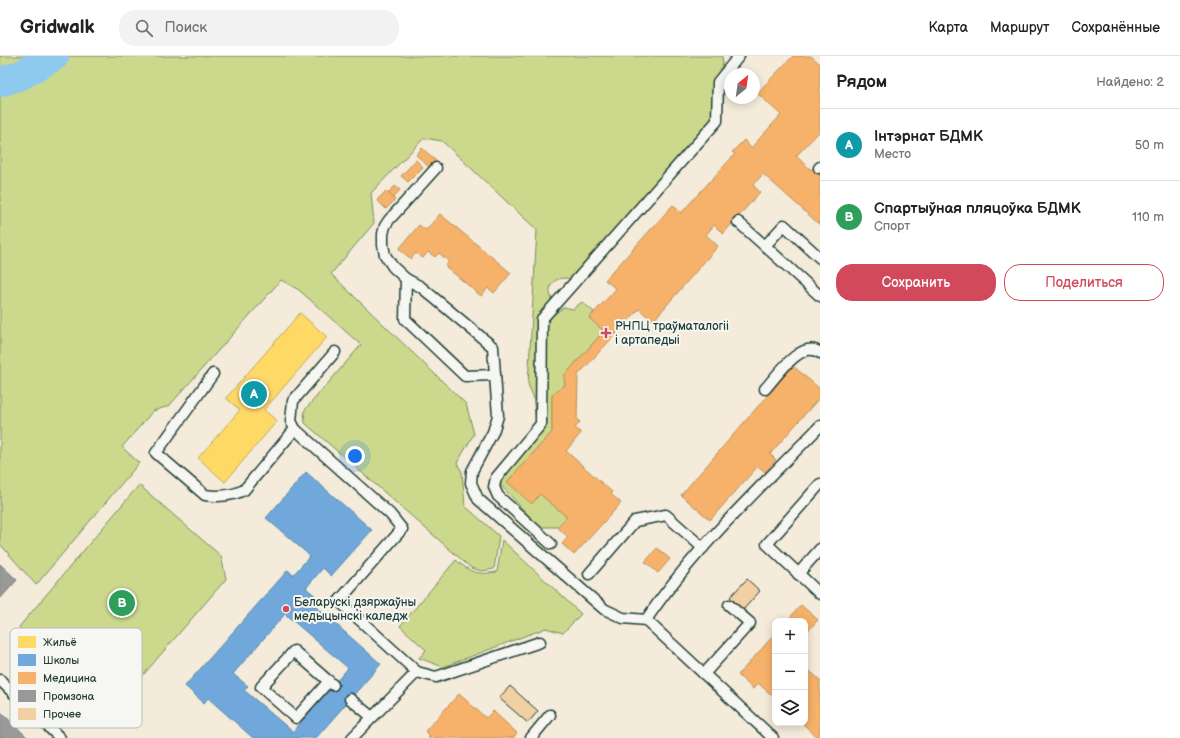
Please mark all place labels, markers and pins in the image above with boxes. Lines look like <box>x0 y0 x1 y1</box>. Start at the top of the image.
place label: РНПЦ траўматалогіі і артапедыі <box>615 319 729 348</box>
marker: РНПЦ траўматалогіі і артапедыі <box>600 327 612 339</box>
pin: A <box>241 379 267 409</box>
pin: B <box>109 588 135 618</box>
place label: Беларускі дзяржаўны медыцынскі каледж <box>294 595 416 624</box>
marker: Беларускі дзяржаўны медыцынскі каледж <box>281 604 291 614</box>

